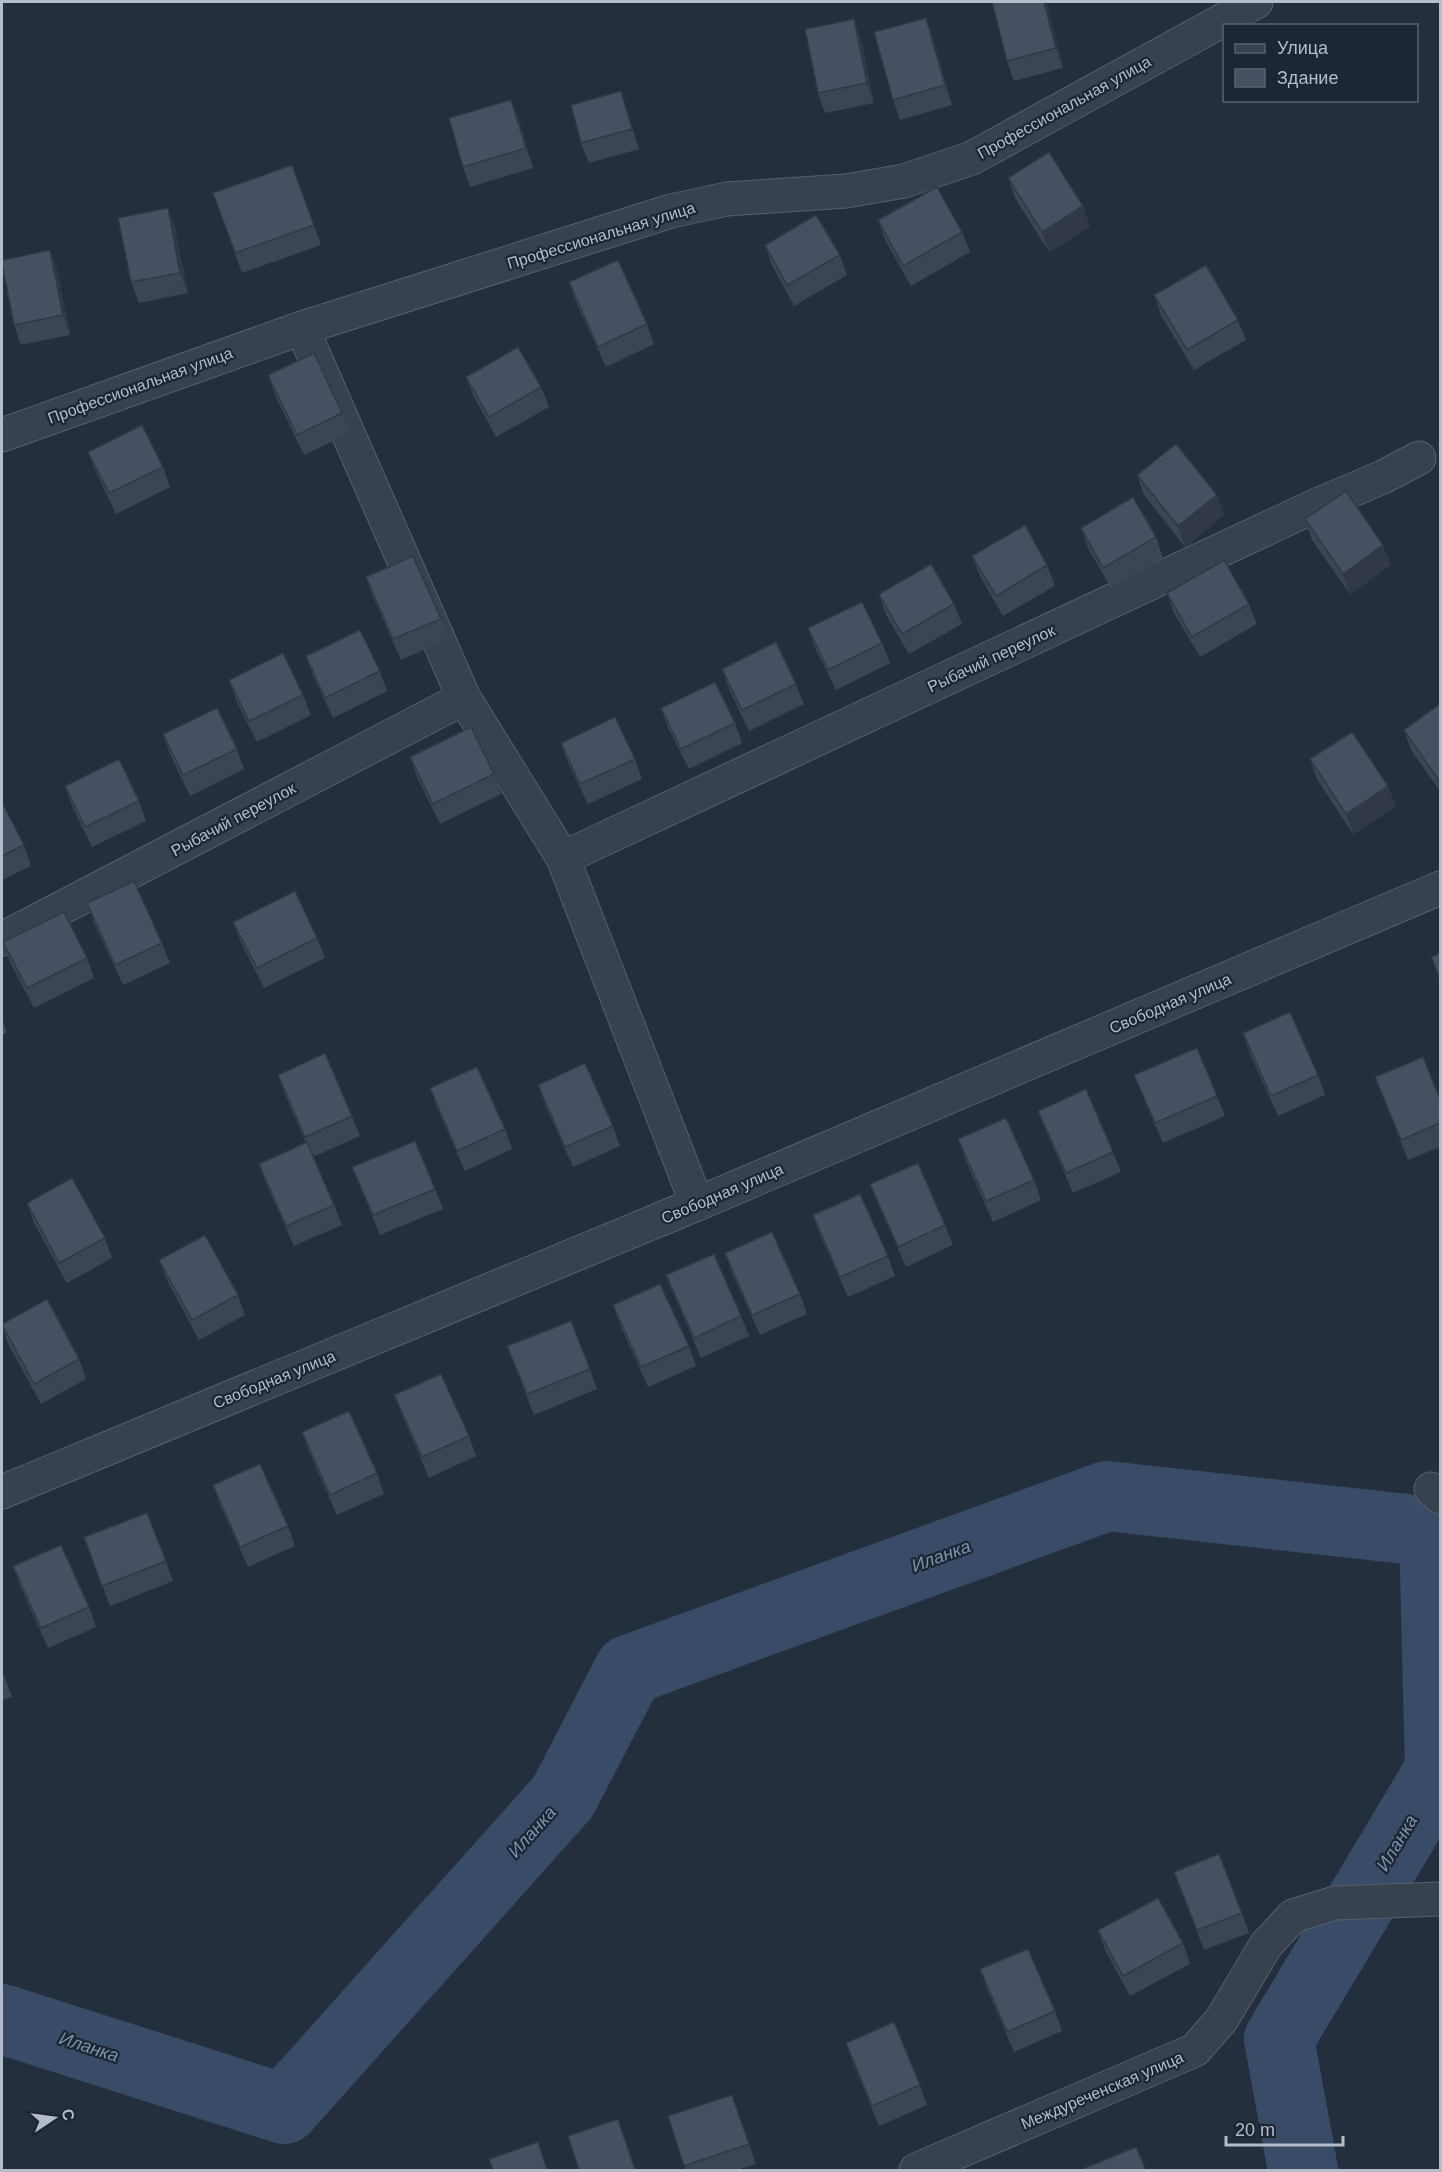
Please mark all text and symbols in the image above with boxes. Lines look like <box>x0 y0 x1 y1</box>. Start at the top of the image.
legend <box>1223 24 1418 102</box>
text: Улица <box>1277 38 1329 58</box>
street label: Профессиональная улица <box>975 53 1154 162</box>
text: Здание <box>1277 68 1338 88</box>
street label: Профессиональная улица <box>505 199 697 272</box>
street label: Профессиональная улица <box>45 344 235 427</box>
street label: Рыбачий переулок <box>925 621 1058 695</box>
street label: Рыбачий переулок <box>168 779 299 859</box>
street label: Свободная улица <box>1107 970 1234 1037</box>
street label: Свободная улица <box>659 1160 786 1227</box>
street label: Свободная улица <box>210 1347 338 1412</box>
water label: Иланка <box>909 1536 973 1576</box>
water label: Иланка <box>504 1802 560 1862</box>
water label: Иланка <box>1373 1812 1421 1874</box>
water label: Иланка <box>57 2028 121 2066</box>
street label: Междуреченская улица <box>1018 2048 1186 2132</box>
north arrow <box>24 2088 84 2148</box>
text: С <box>59 2107 78 2123</box>
scale bar <box>1226 2109 1343 2147</box>
text: 20 m <box>1235 2120 1275 2140</box>

